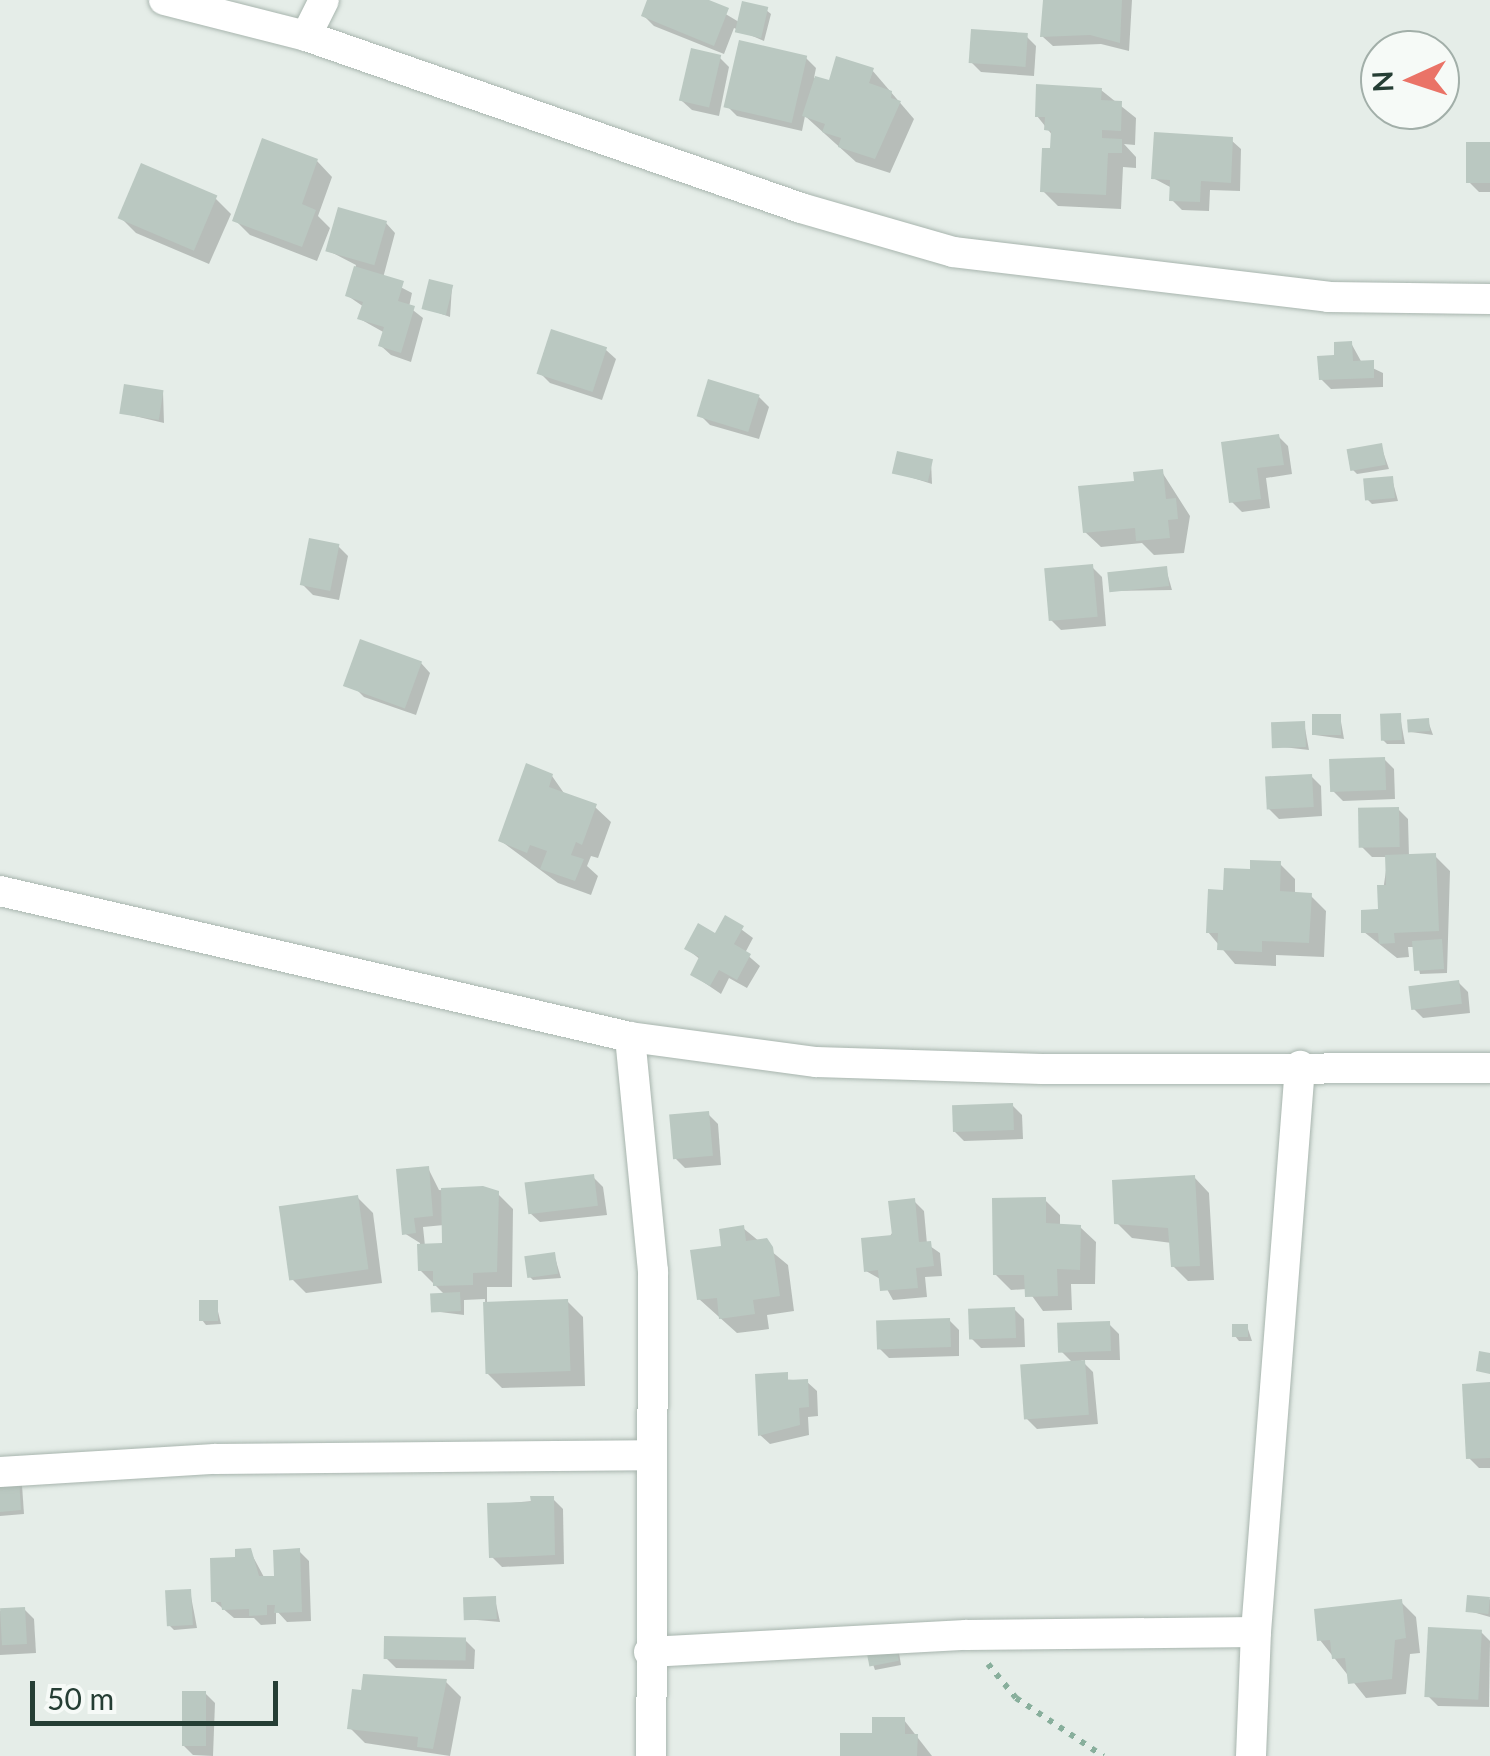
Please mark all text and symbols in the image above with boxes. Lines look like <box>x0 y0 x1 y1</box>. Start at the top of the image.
north arrow <box>1360 30 1460 130</box>
text: N <box>1364 70 1400 93</box>
scale bar <box>35 1661 282 1723</box>
text: 50 m <box>47 1680 114 1716</box>

